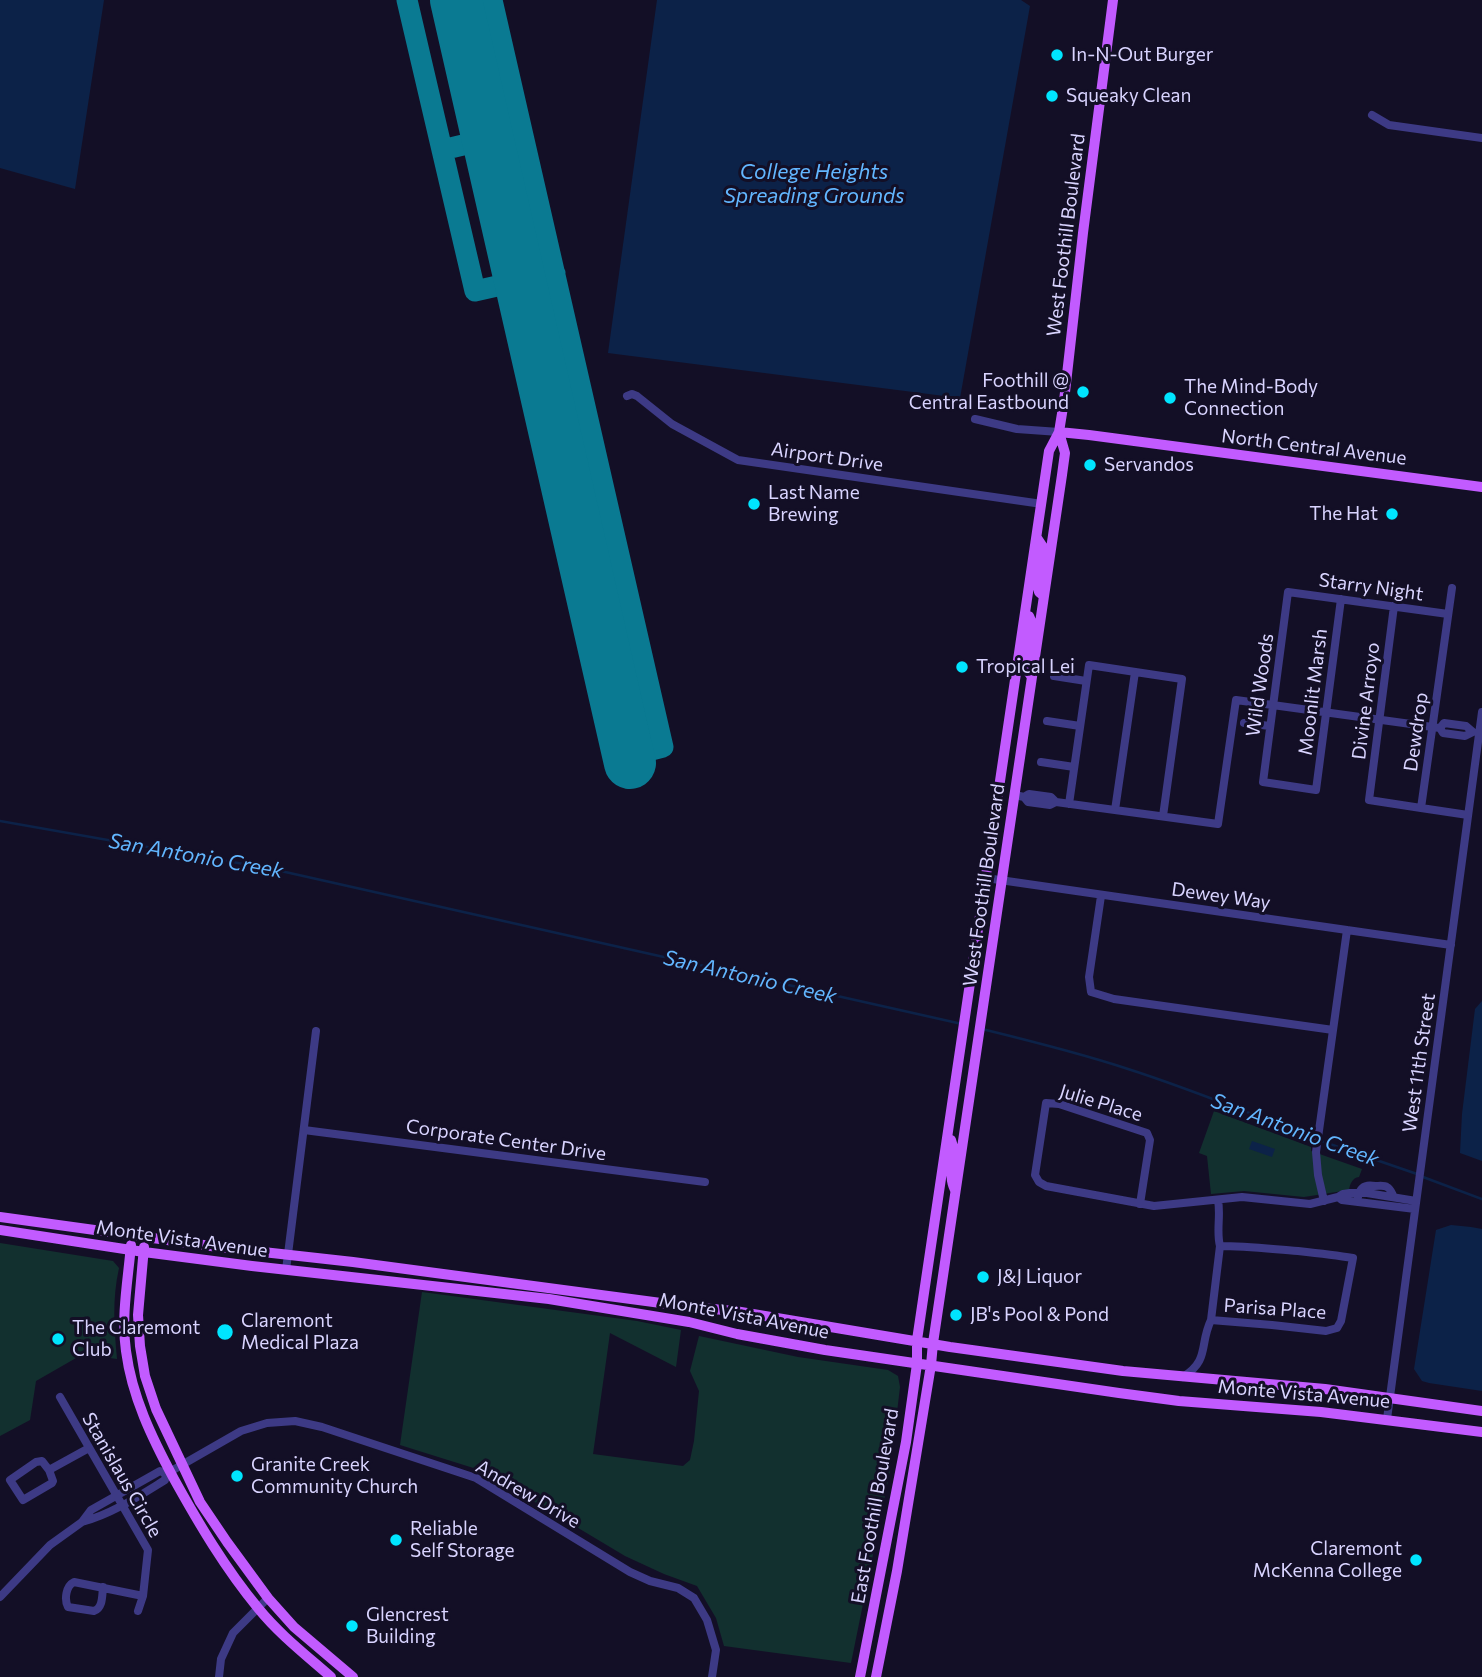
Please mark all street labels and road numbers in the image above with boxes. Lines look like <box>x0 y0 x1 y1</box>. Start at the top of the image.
street label: West Foothill Boulevard <box>1042 132 1090 338</box>
street label: North Central Avenue <box>1220 424 1408 470</box>
street label: Airport Drive <box>769 438 885 476</box>
street label: Starry Night <box>1317 568 1425 606</box>
street label: Moonlit Marsh <box>1294 627 1332 757</box>
street label: Wild Woods <box>1241 632 1279 738</box>
street label: Divine Arroyo <box>1348 641 1384 761</box>
street label: Dewdrop <box>1399 691 1433 773</box>
street label: West Foothill Boulevard <box>958 782 1010 988</box>
street label: Dewey Way <box>1170 878 1272 914</box>
street label: West 11th Street <box>1398 992 1440 1134</box>
street label: Julie Place <box>1057 1080 1145 1126</box>
street label: Corporate Center Drive <box>404 1115 608 1165</box>
street label: Monte Vista Avenue <box>95 1216 269 1262</box>
street label: Monte Vista Avenue <box>657 1288 831 1344</box>
street label: Parisa Place <box>1223 1294 1327 1324</box>
street label: Monte Vista Avenue <box>1217 1375 1391 1413</box>
street label: East Foothill Boulevard <box>847 1407 903 1605</box>
street label: Stanislaus Circle <box>77 1409 167 1541</box>
street label: Andrew Drive <box>472 1455 584 1533</box>

